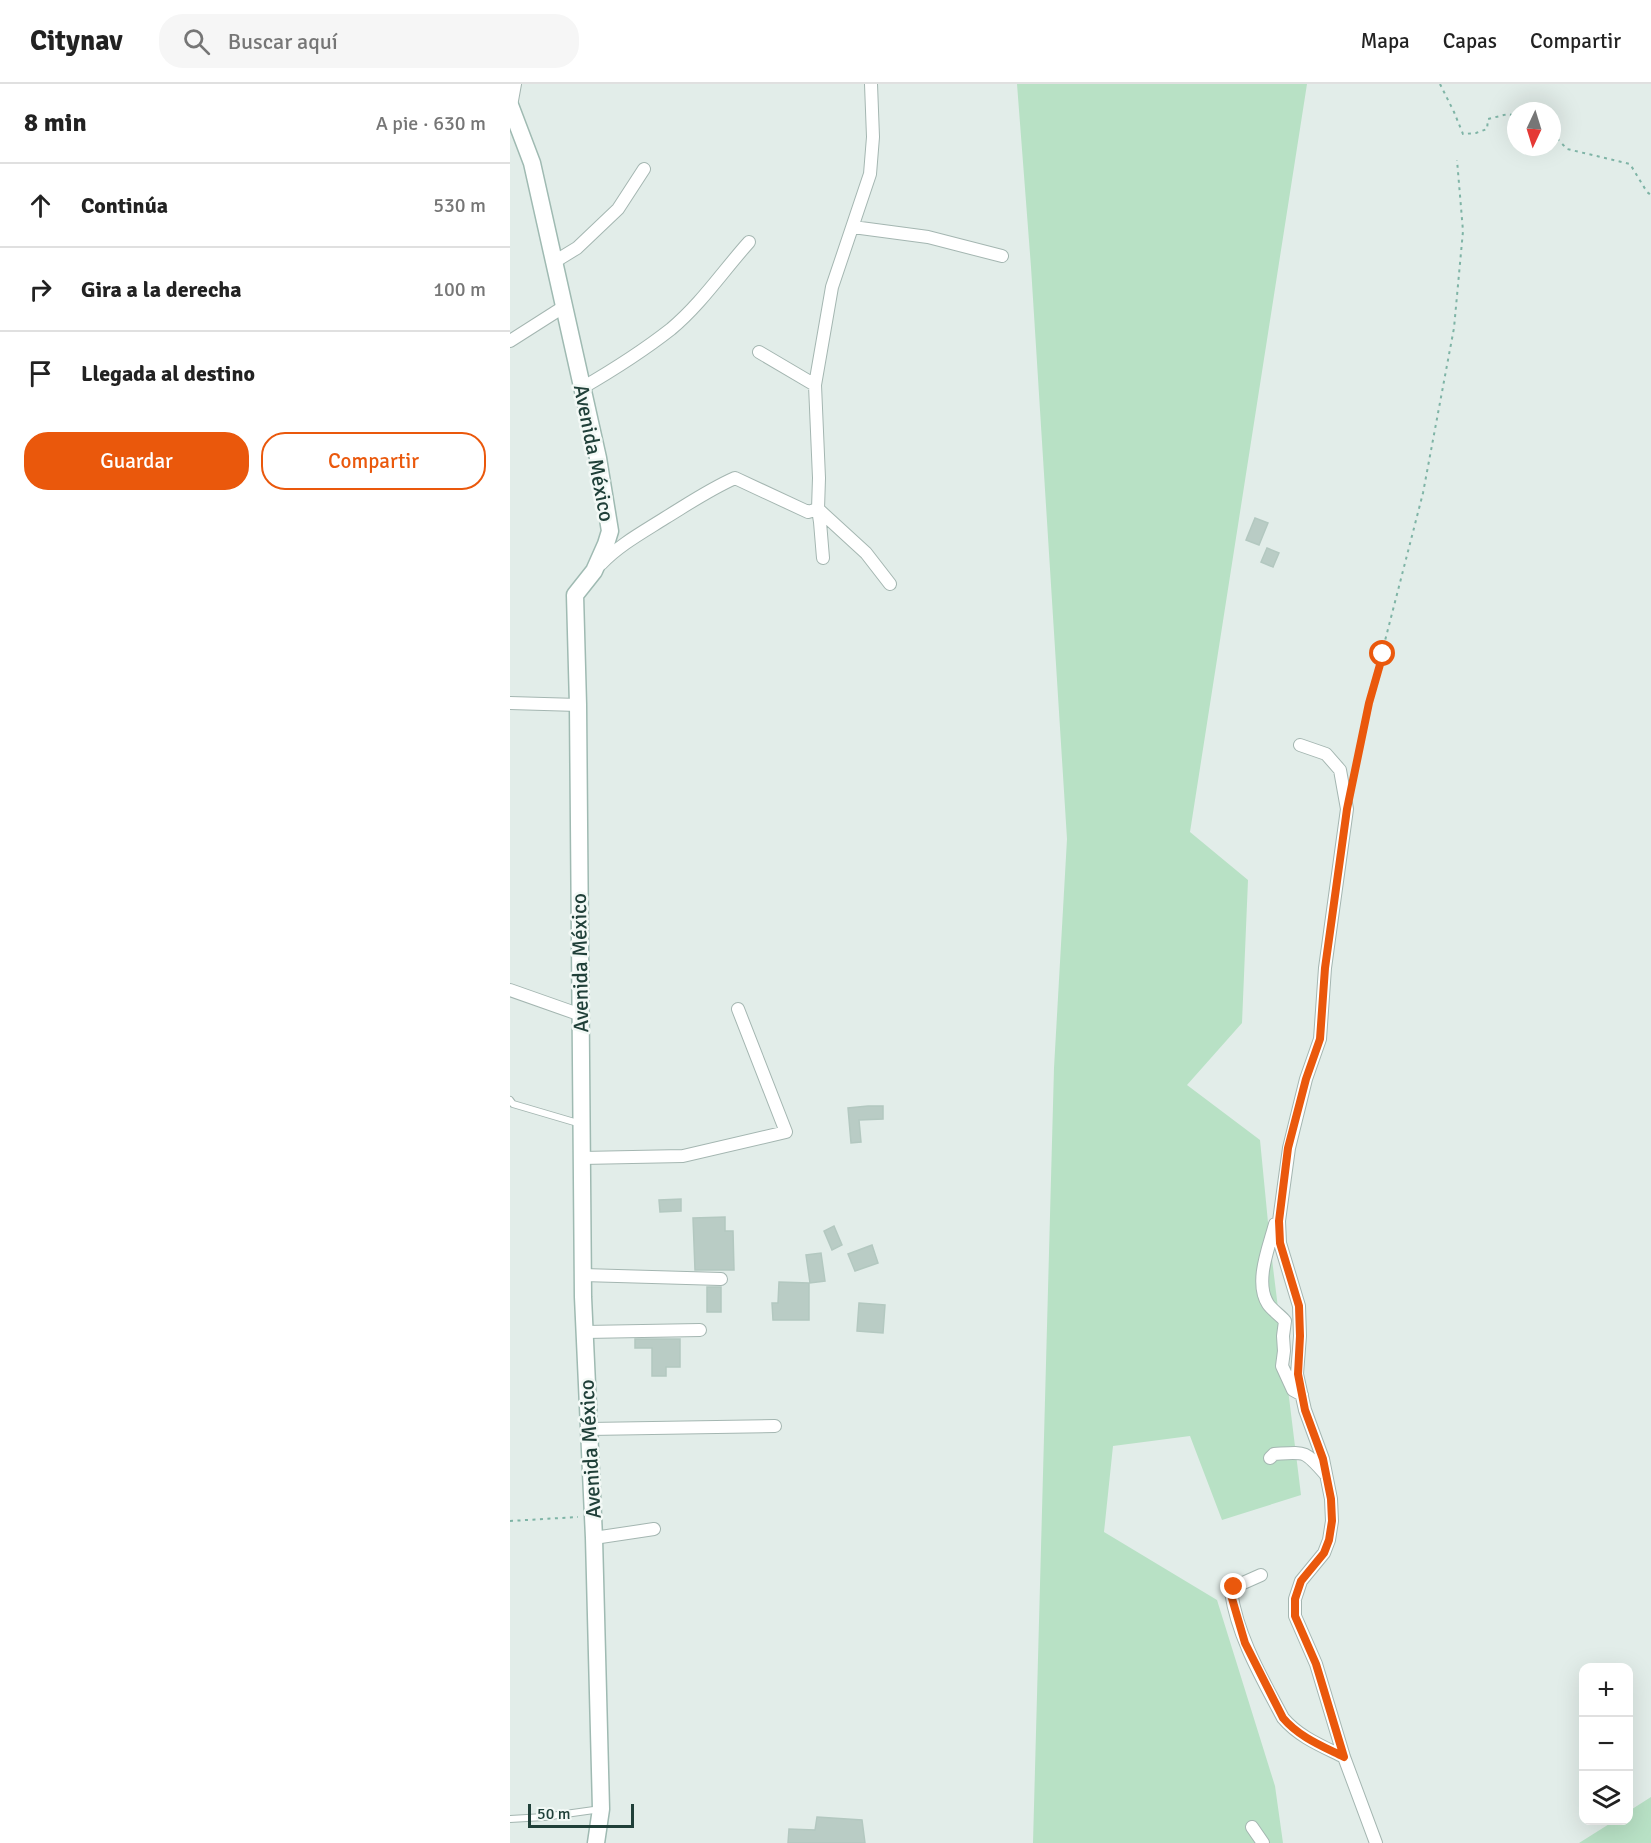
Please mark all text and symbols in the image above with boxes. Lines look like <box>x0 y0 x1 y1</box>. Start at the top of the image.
search box <box>159 14 579 68</box>
text: Citynav <box>30 24 123 58</box>
icon: search <box>180 25 213 58</box>
text: Buscar aquí <box>228 28 338 55</box>
text: Mapa <box>1360 28 1410 54</box>
text: Capas <box>1443 28 1497 54</box>
text: Compartir <box>1530 28 1621 54</box>
north arrow <box>1507 102 1561 156</box>
text: 8 min <box>24 107 87 139</box>
text: A pie · 630 m <box>376 111 486 136</box>
icon: ahead <box>24 189 57 222</box>
text: Continúa <box>81 192 168 219</box>
text: 530 m <box>433 193 486 218</box>
icon: right <box>24 273 57 306</box>
text: Gira a la derecha <box>81 276 242 303</box>
text: 100 m <box>433 277 486 302</box>
icon: arrive <box>24 357 57 390</box>
text: Llegada al destino <box>81 360 255 387</box>
street label: Avenida México <box>568 382 620 524</box>
button: Guardar <box>24 432 249 490</box>
button: Compartir <box>261 432 486 490</box>
route start <box>1369 640 1395 666</box>
street label: Avenida México <box>566 893 594 1033</box>
street label: Avenida México <box>573 1379 607 1519</box>
route end <box>1220 1573 1246 1599</box>
map controls <box>1579 1663 1633 1825</box>
button: + <box>1579 1663 1633 1717</box>
button: − <box>1579 1717 1633 1771</box>
button: layers <box>1579 1771 1633 1825</box>
scale bar <box>528 1801 634 1828</box>
text: 50 m <box>537 1804 571 1824</box>

